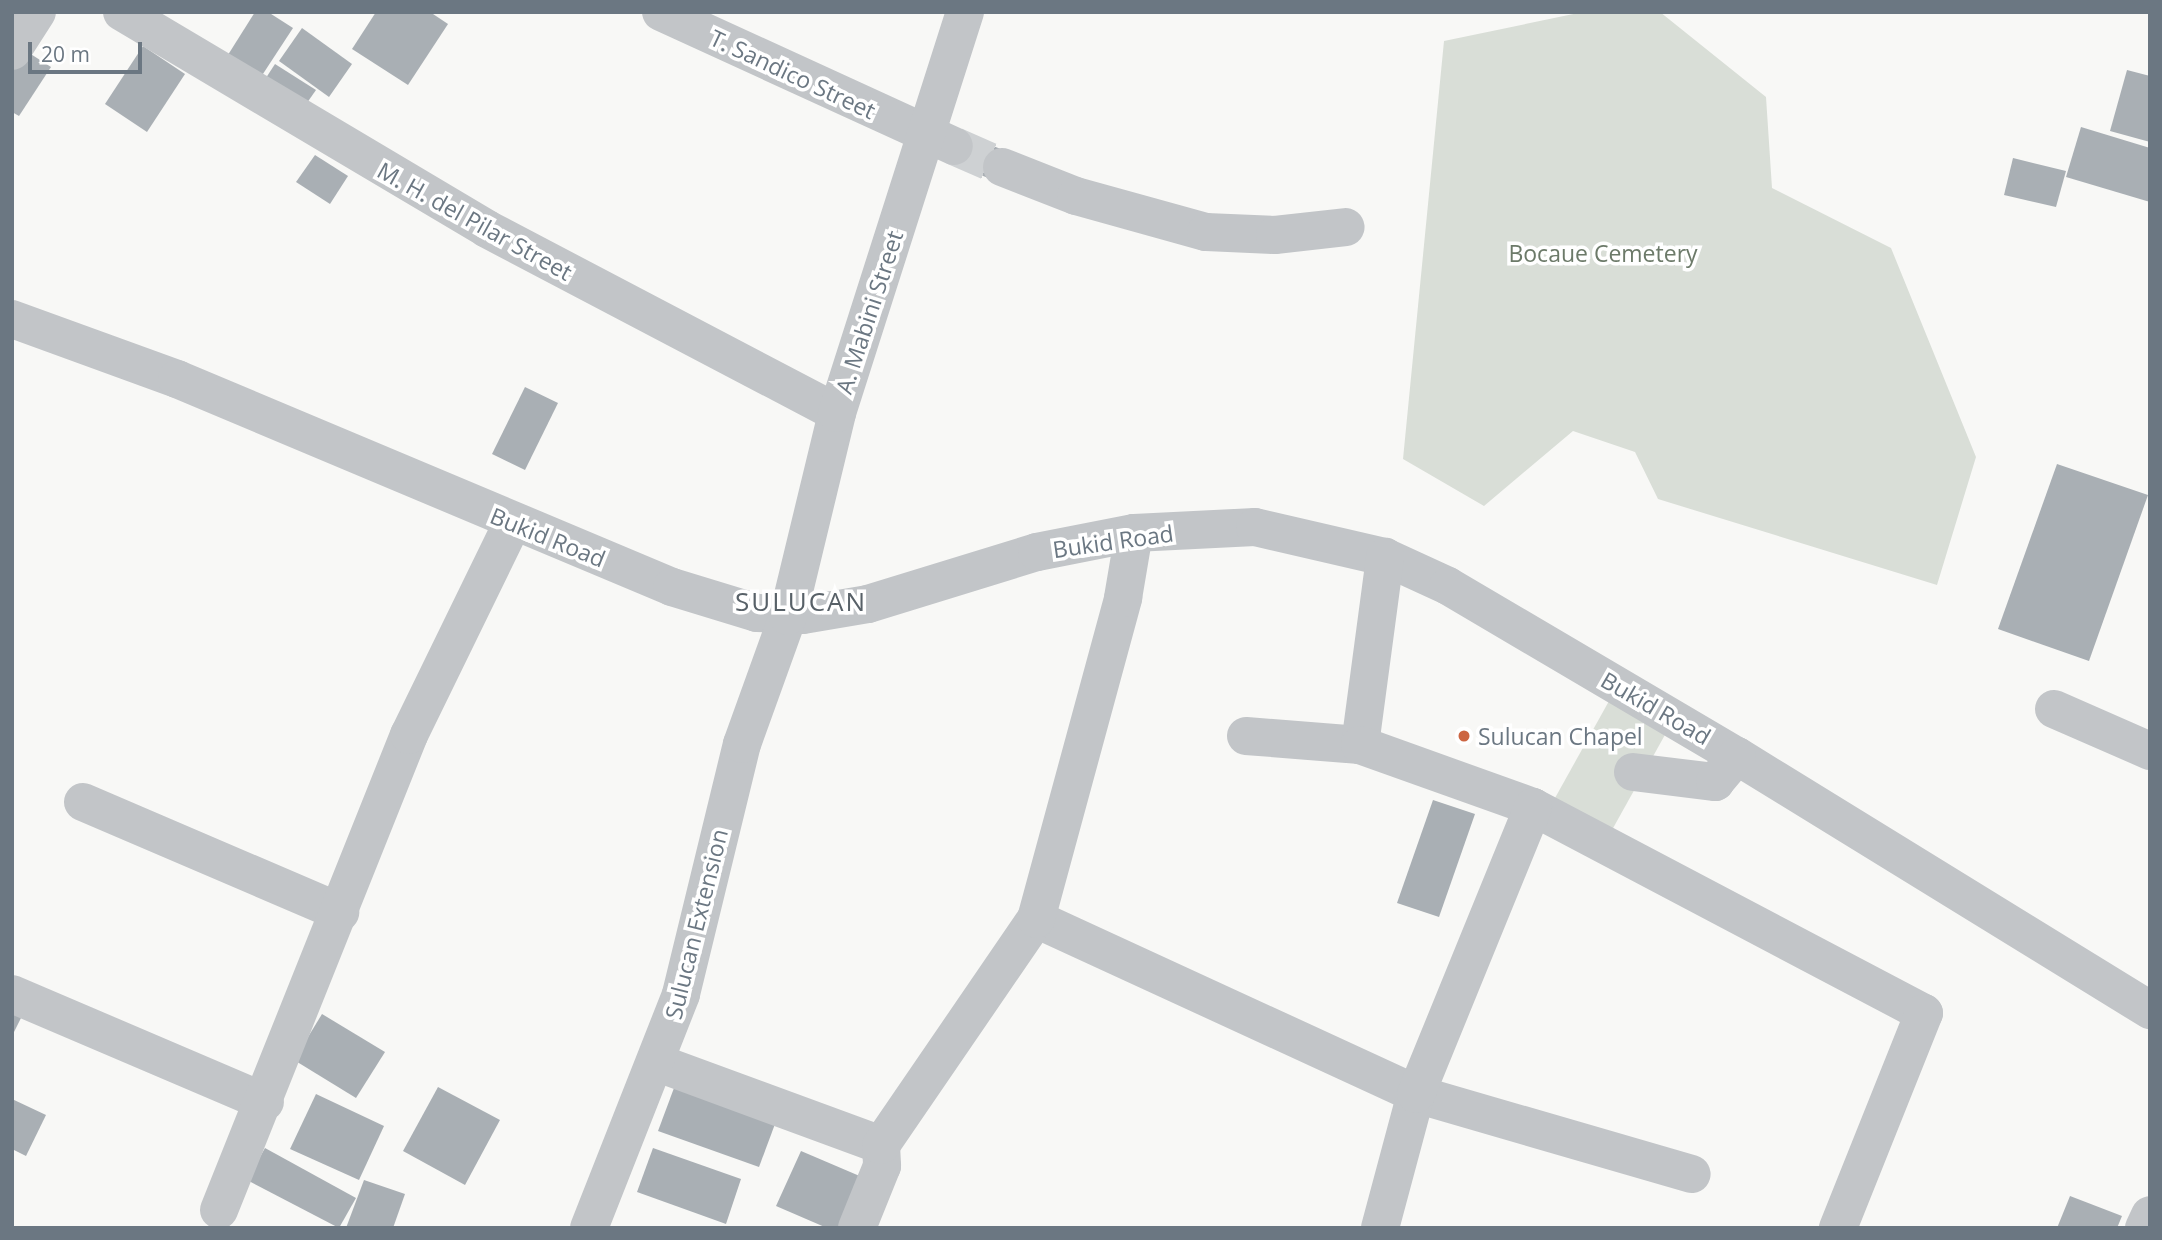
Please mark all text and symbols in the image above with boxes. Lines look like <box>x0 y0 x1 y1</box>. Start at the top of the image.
street label: T. Sandico Street <box>706 24 880 124</box>
scale bar <box>32 28 145 72</box>
text: 20 m <box>41 40 90 68</box>
street label: M. H. del Pilar Street <box>373 156 577 286</box>
street label: A. Mabini Street <box>830 227 908 397</box>
park label: Bocaue Cemetery <box>1508 239 1698 267</box>
street label: Bukid Road <box>486 501 610 573</box>
street label: Bukid Road <box>1051 519 1175 563</box>
district label: SULUCAN <box>736 586 866 618</box>
street label: Bukid Road <box>1596 666 1716 750</box>
place label: Sulucan Chapel <box>1478 722 1643 750</box>
marker: Sulucan Chapel <box>1456 728 1472 744</box>
street label: Sulucan Extension <box>659 826 733 1022</box>

